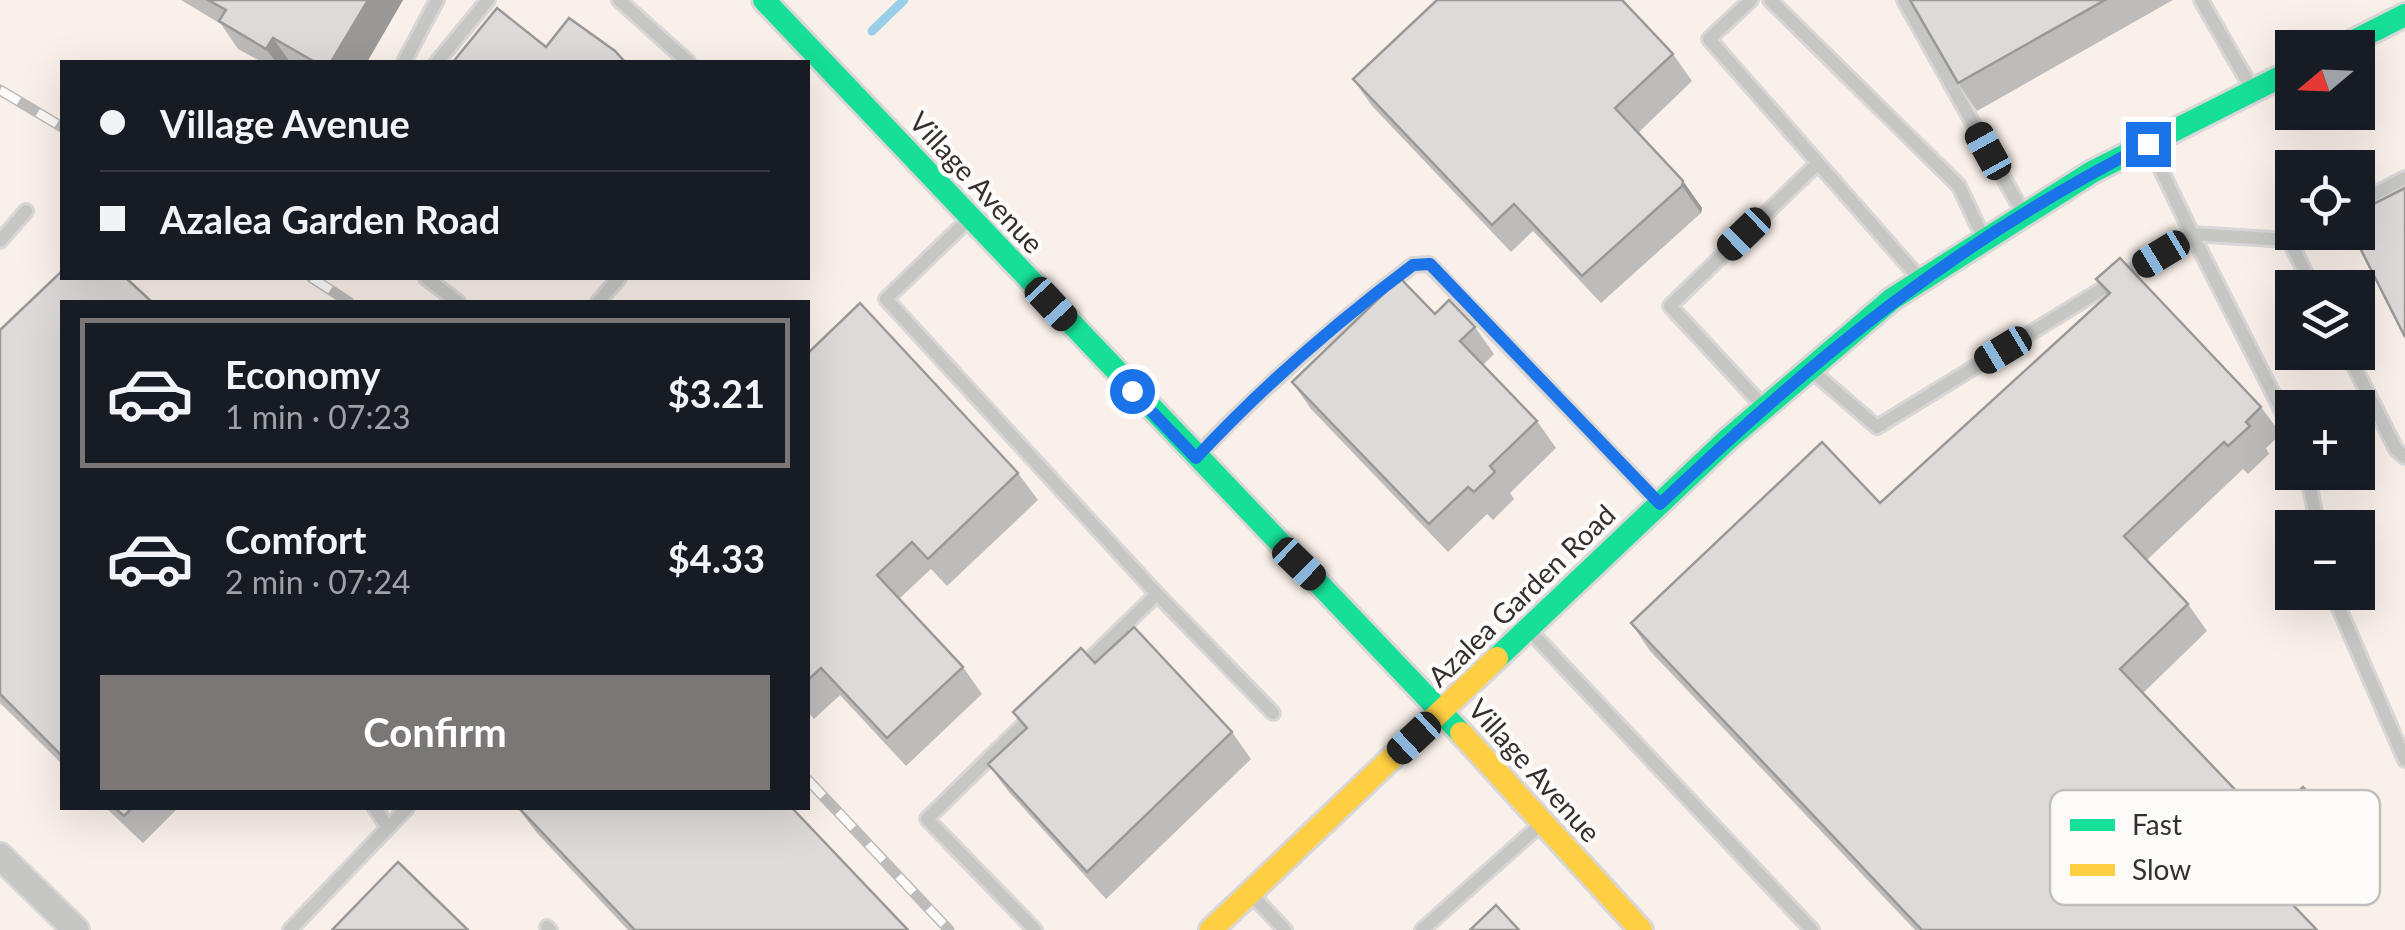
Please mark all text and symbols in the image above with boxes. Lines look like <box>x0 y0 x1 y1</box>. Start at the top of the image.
north arrow <box>2275 30 2375 130</box>
map controls <box>2275 30 2375 610</box>
text: Village Avenue <box>160 100 410 146</box>
street label: Village Avenue <box>903 104 1051 260</box>
car <box>1960 117 2016 185</box>
route end <box>2126 122 2171 167</box>
button: locate <box>2275 150 2375 250</box>
text: Azalea Garden Road <box>160 196 500 242</box>
car <box>1712 202 1776 266</box>
car <box>2128 226 2194 282</box>
button: layers <box>2275 270 2375 370</box>
car <box>1020 272 1082 336</box>
car <box>1970 322 2036 378</box>
icon: car <box>105 348 195 438</box>
text: Economy <box>225 351 380 397</box>
route start <box>1110 369 1155 414</box>
text: $3.21 <box>668 370 765 416</box>
button: + <box>2275 390 2375 490</box>
text: 1 min · 07:23 <box>225 397 411 436</box>
street label: Azalea Garden Road <box>1420 497 1622 693</box>
button: − <box>2275 510 2375 610</box>
icon: car <box>105 513 195 603</box>
text: Comfort <box>225 516 366 562</box>
car <box>1267 532 1331 596</box>
text: $4.33 <box>668 535 765 581</box>
text: 2 min · 07:24 <box>225 562 411 601</box>
button: Confirm <box>100 675 770 790</box>
street label: Village Avenue <box>1462 691 1608 849</box>
car <box>1382 707 1446 769</box>
legend <box>2050 790 2380 905</box>
text: Fast <box>2132 807 2182 841</box>
text: Slow <box>2132 852 2191 886</box>

